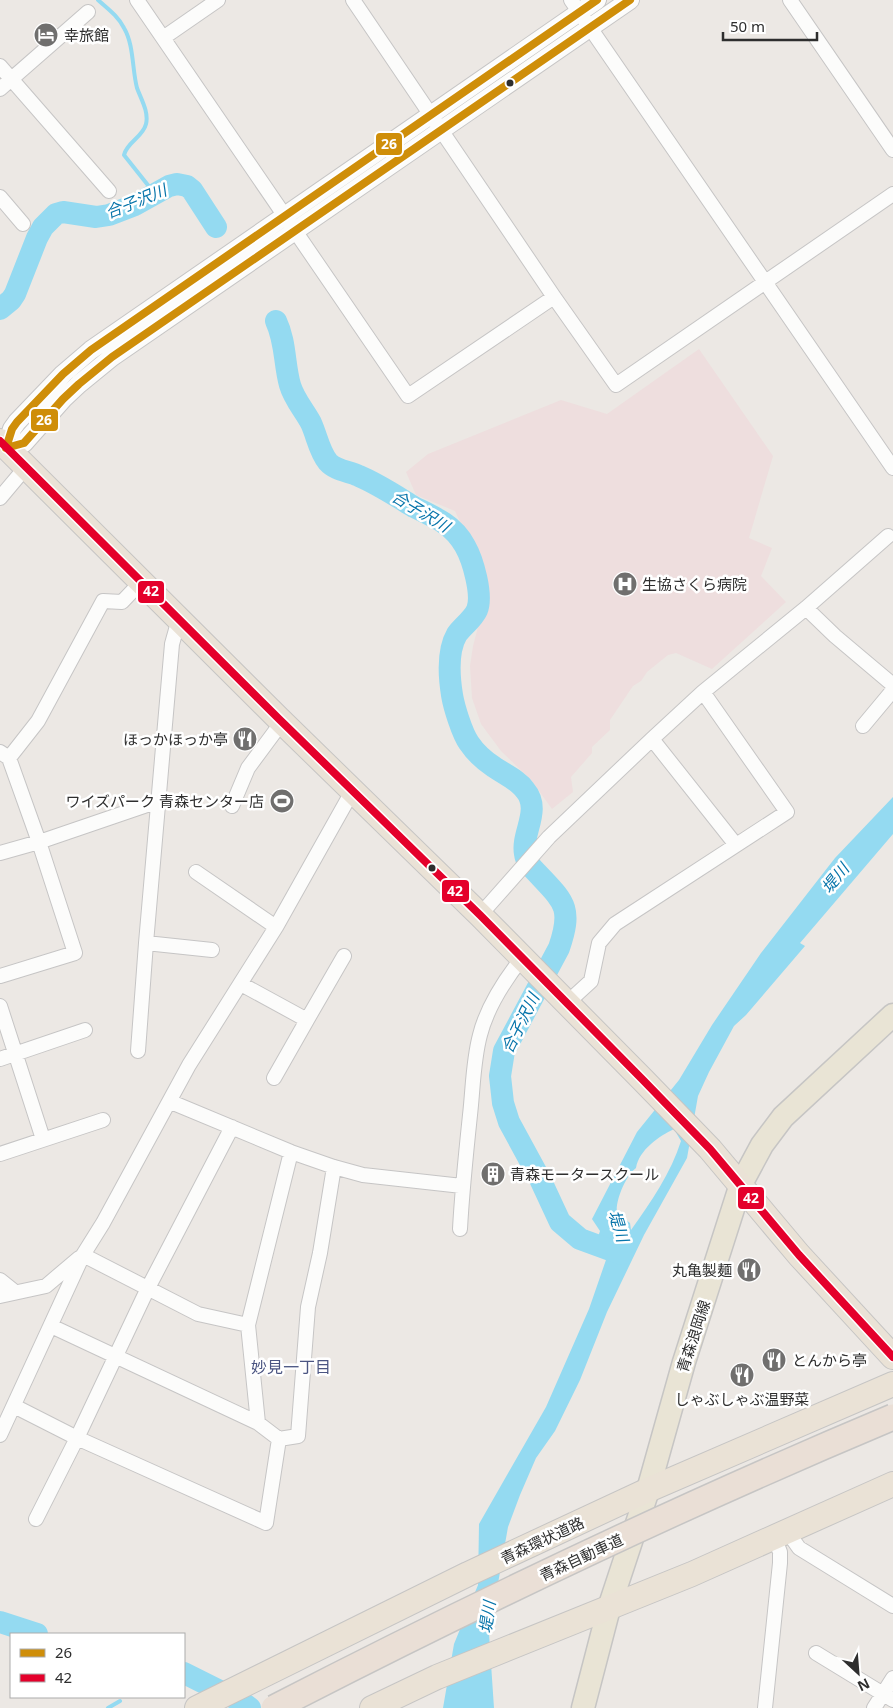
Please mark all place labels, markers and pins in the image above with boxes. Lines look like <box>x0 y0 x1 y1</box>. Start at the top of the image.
hotel icon: 幸旅館 <box>33 22 59 48</box>
place label: 幸旅館 <box>64 25 109 45</box>
unlabelled marker <box>505 78 515 88</box>
hospital icon: 生協さくら病院 <box>612 571 638 597</box>
place label: 生協さくら病院 <box>642 574 747 594</box>
restaurant icon: ほっかほっか亭 <box>232 726 258 752</box>
place label: ほっかほっか亭 <box>123 729 228 749</box>
sports icon: ワイズパーク 青森センター店 <box>269 788 295 814</box>
place label: ワイズパーク 青森センター店 <box>66 791 264 811</box>
unlabelled marker <box>427 863 437 873</box>
building icon: 青森モータースクール <box>480 1161 506 1187</box>
place label: 青森モータースクール <box>510 1164 659 1184</box>
restaurant icon: 丸亀製麺 <box>736 1257 762 1283</box>
place label: 丸亀製麺 <box>672 1260 732 1280</box>
restaurant icon: とんから亭 <box>761 1347 787 1373</box>
place label: とんから亭 <box>792 1350 867 1370</box>
restaurant icon: しゃぶしゃぶ温野菜 <box>729 1362 755 1388</box>
place label: しゃぶしゃぶ温野菜 <box>674 1389 810 1409</box>

